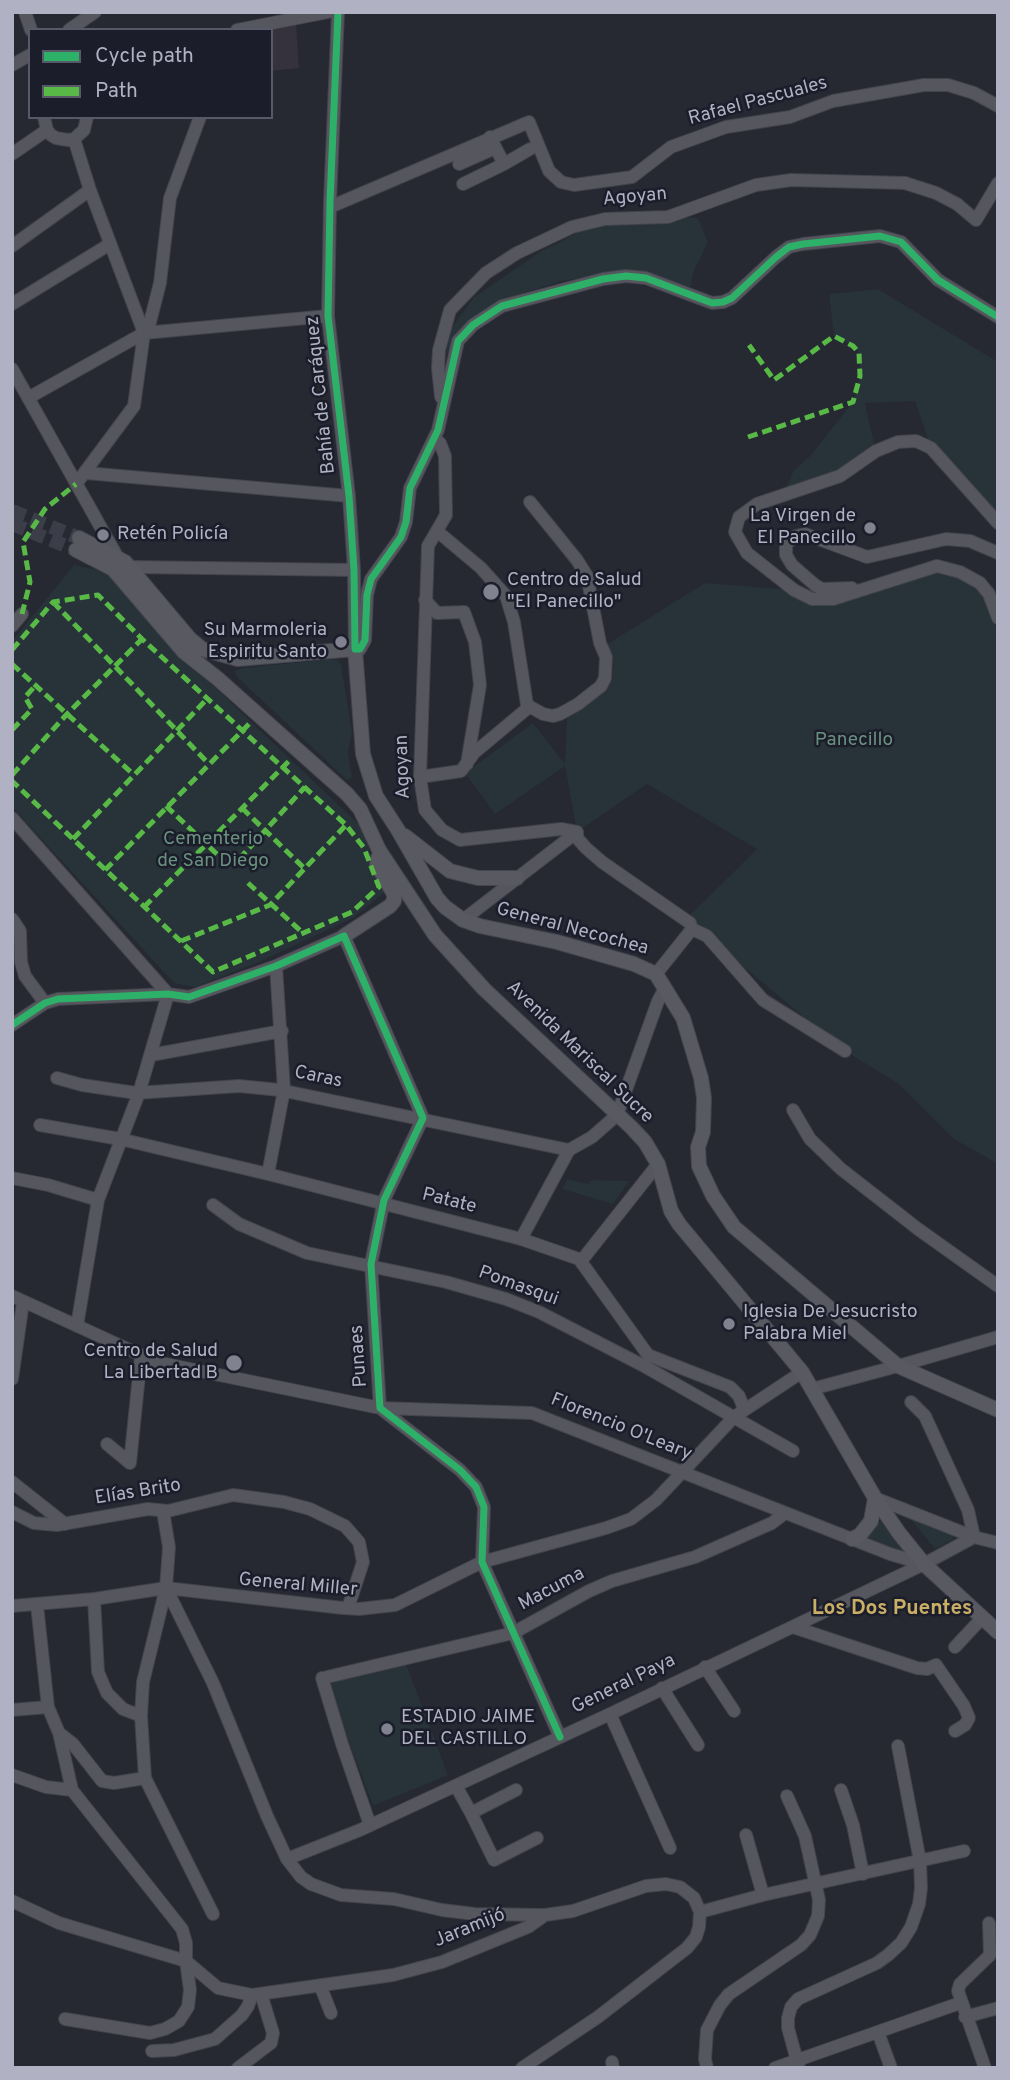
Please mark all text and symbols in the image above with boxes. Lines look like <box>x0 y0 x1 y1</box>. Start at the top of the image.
legend <box>28 28 273 119</box>
text: Cycle path <box>95 43 194 70</box>
street label: Rafael Pascuales <box>686 72 830 132</box>
text: Path <box>95 78 138 105</box>
street label: Agoyan <box>602 184 668 212</box>
street label: Bahía de Caráquez <box>302 315 342 475</box>
place label: La Virgen de El Panecillo <box>750 506 856 550</box>
marker: La Virgen de El Panecillo <box>862 520 878 536</box>
place label: Retén Policía <box>117 524 228 546</box>
marker: Retén Policía <box>95 527 111 543</box>
place label: Centro de Salud "El Panecillo" <box>507 570 642 614</box>
marker: Centro de Salud "El Panecillo" <box>481 582 501 602</box>
place label: Su Marmoleria Espiritu Santo <box>204 620 327 664</box>
marker: Su Marmoleria Espiritu Santo <box>333 634 349 650</box>
park label: Panecillo <box>815 730 893 752</box>
street label: Agoyan <box>391 734 417 800</box>
park label: Cementerio de San Diego <box>157 829 269 873</box>
street label: General Necochea <box>493 899 651 961</box>
street label: Avenida Mariscal Sucre <box>501 977 657 1129</box>
street label: Caras <box>292 1062 344 1094</box>
street label: Patate <box>419 1184 479 1220</box>
street label: Pomasqui <box>475 1262 561 1312</box>
place label: Iglesia De Jesucristo Palabra Miel <box>743 1302 917 1346</box>
marker: Iglesia De Jesucristo Palabra Miel <box>721 1316 737 1332</box>
street label: Punaes <box>346 1324 374 1388</box>
place label: Centro de Salud La Libertad B <box>83 1341 218 1385</box>
marker: Centro de Salud La Libertad B <box>224 1353 244 1373</box>
street label: Florencio O'Leary <box>547 1389 695 1467</box>
street label: Elías Brito <box>93 1475 183 1511</box>
street label: Macuma <box>515 1563 589 1617</box>
street label: General Miller <box>238 1569 358 1603</box>
district label: Los Dos Puentes <box>812 1597 972 1623</box>
street label: General Paya <box>568 1650 680 1720</box>
place label: ESTADIO JAIME DEL CASTILLO <box>401 1707 535 1751</box>
marker: ESTADIO JAIME DEL CASTILLO <box>379 1721 395 1737</box>
street label: Jaramijó <box>431 1904 509 1954</box>

